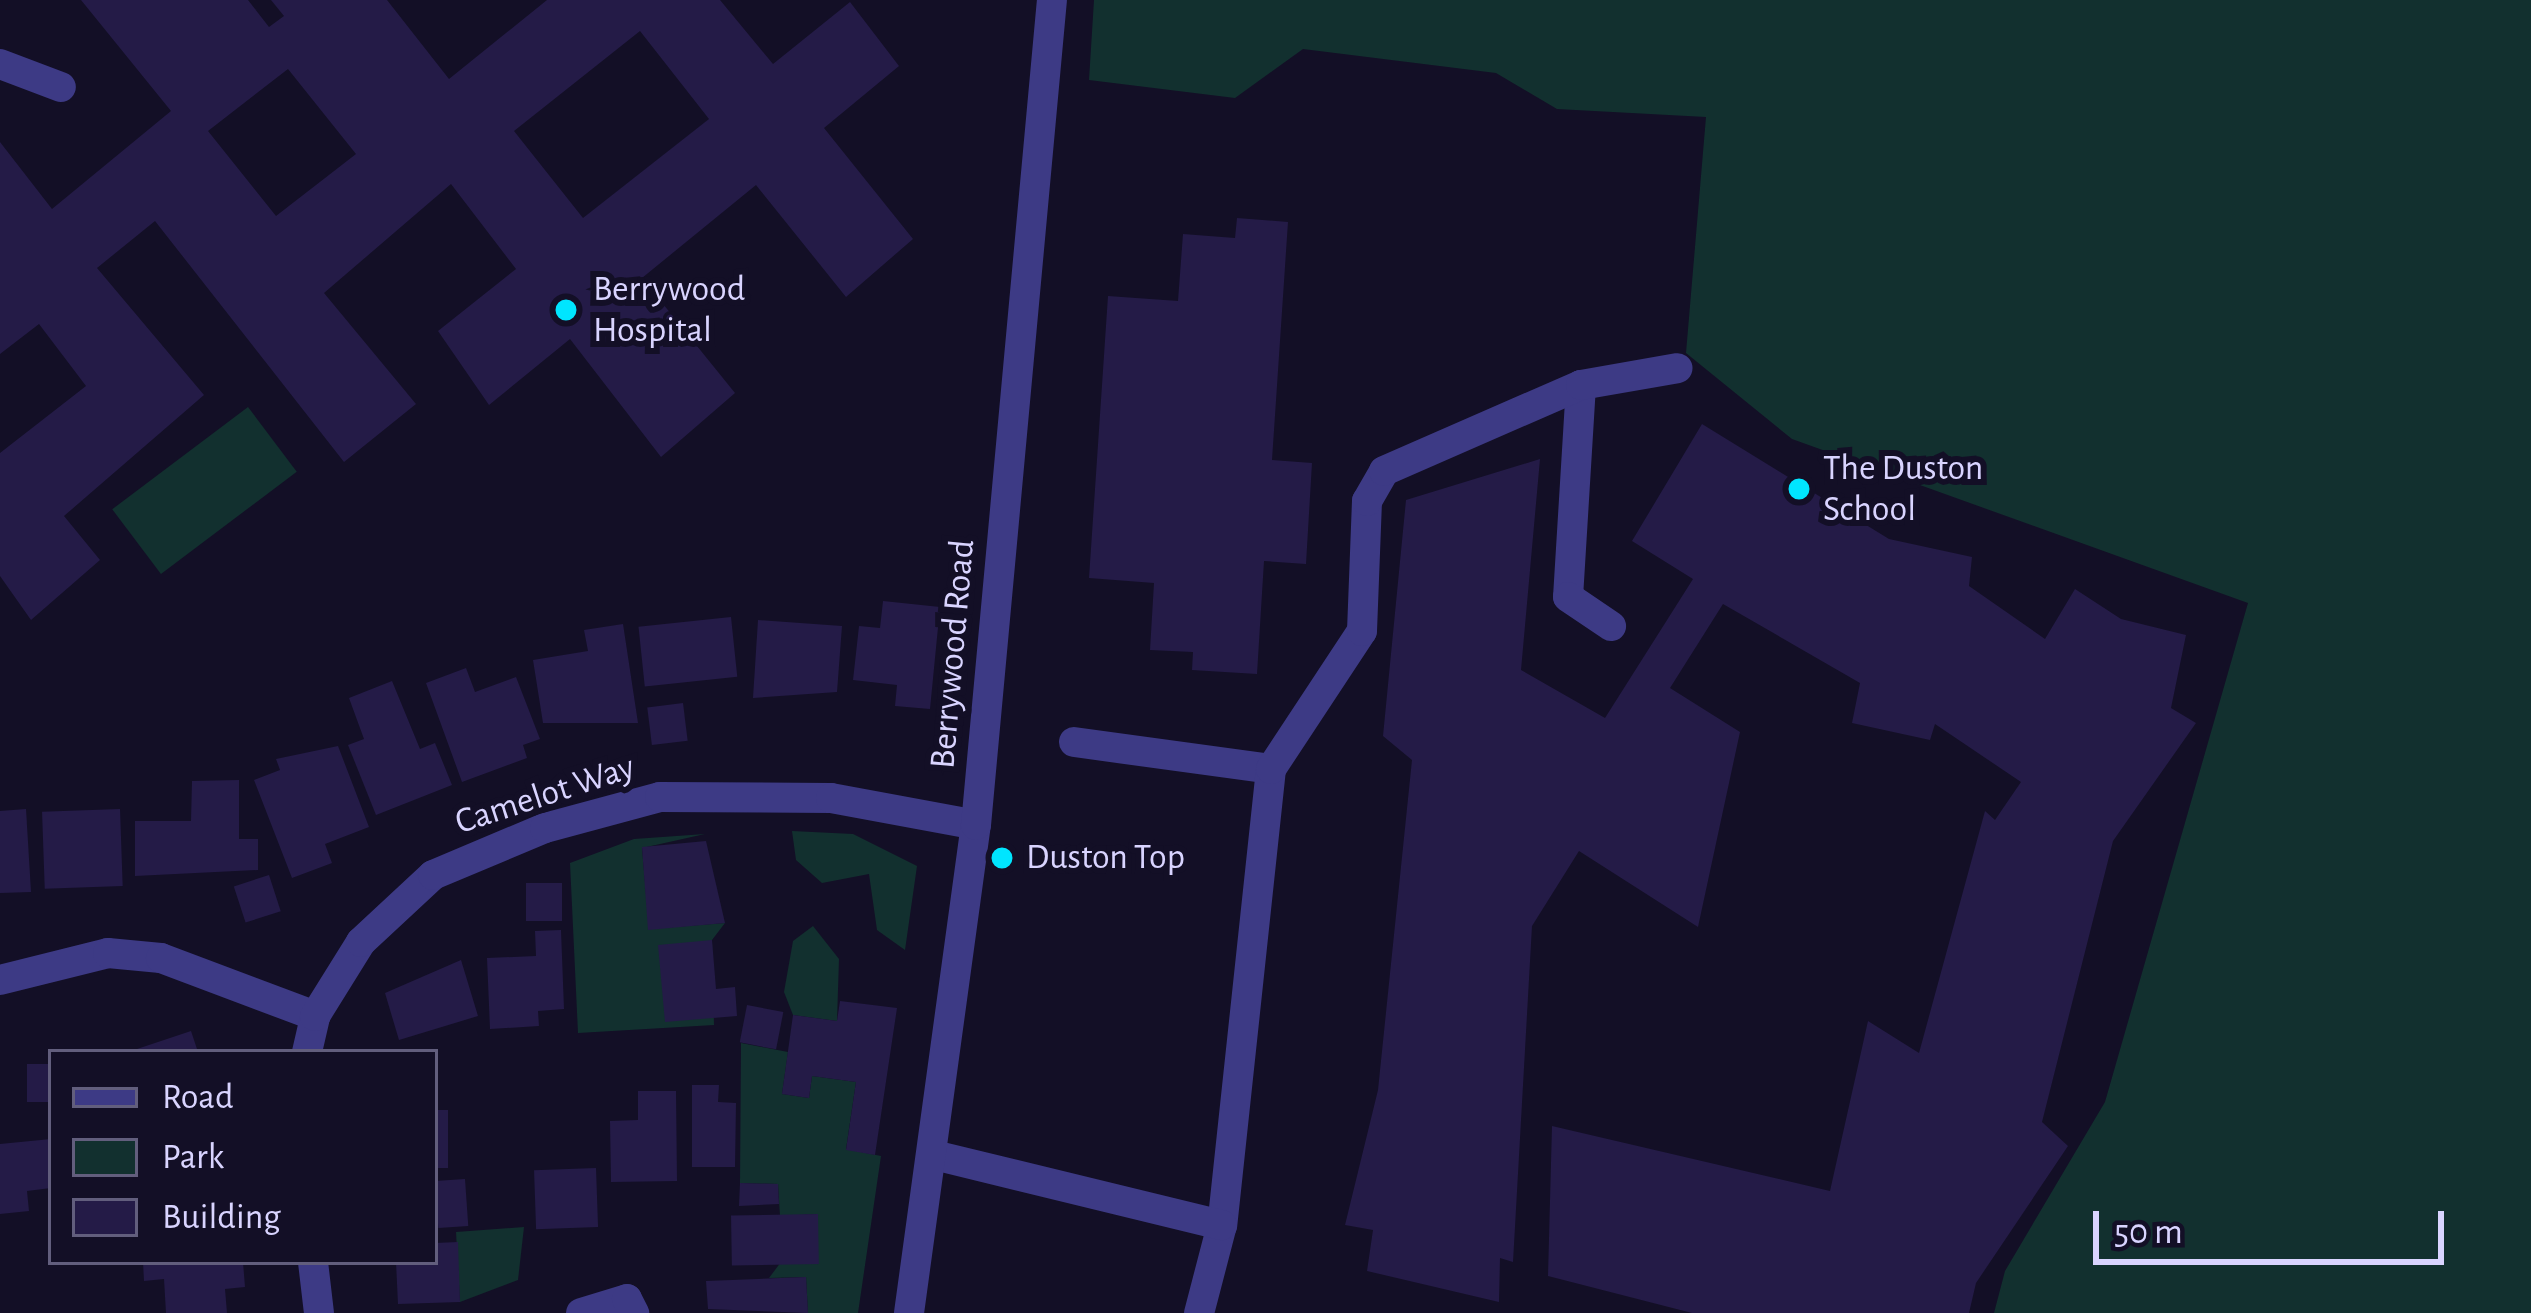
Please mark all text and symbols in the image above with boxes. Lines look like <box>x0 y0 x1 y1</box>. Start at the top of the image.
place label: Berrywood Hospital <box>593 267 745 352</box>
marker: Berrywood Hospital <box>550 294 582 326</box>
place label: The Duston School <box>1823 446 1983 531</box>
marker: The Duston School <box>1786 476 1812 502</box>
street label: Berrywood Road <box>921 538 985 770</box>
street label: Camelot Way <box>450 746 640 844</box>
place label: Duston Top <box>1026 836 1185 880</box>
marker: Duston Top <box>989 845 1015 871</box>
legend <box>48 1049 438 1265</box>
text: Road <box>162 1079 234 1115</box>
text: Park <box>162 1139 224 1175</box>
scale bar <box>2099 1187 2450 1261</box>
text: Building <box>162 1199 281 1235</box>
text: 50 m <box>2114 1214 2183 1250</box>

